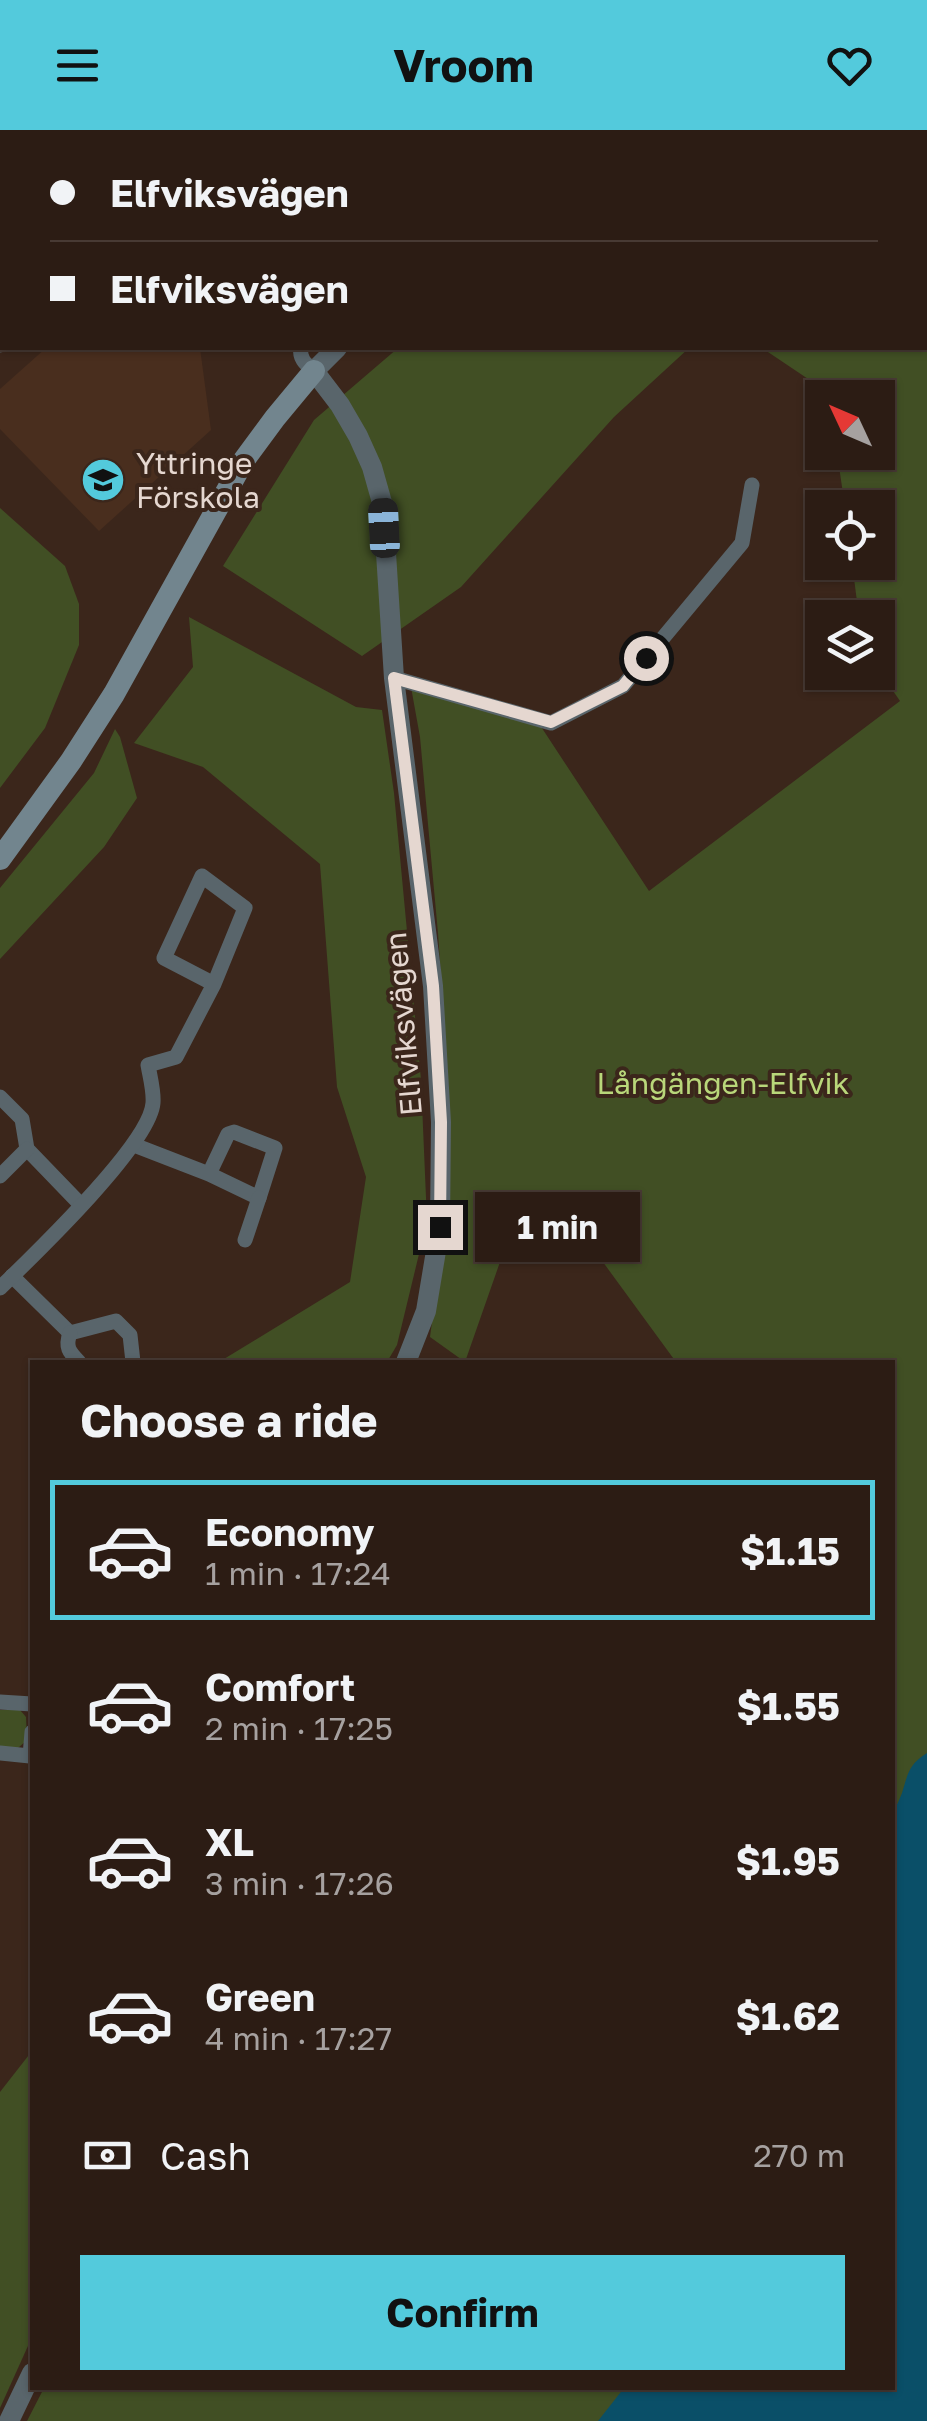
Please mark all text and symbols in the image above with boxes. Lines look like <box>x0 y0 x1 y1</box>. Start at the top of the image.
icon: menu <box>50 38 105 93</box>
text: Vroom <box>393 38 534 92</box>
icon: heart <box>822 38 877 93</box>
text: Elfviksvägen <box>110 170 349 215</box>
text: Elfviksvägen <box>110 266 349 311</box>
north arrow <box>805 380 895 470</box>
map controls <box>805 380 895 690</box>
place label: Yttringe Förskola <box>136 445 260 515</box>
school or university icon: Yttringe Förskola <box>80 457 126 503</box>
button: locate <box>805 490 895 580</box>
car <box>367 497 401 559</box>
button: layers <box>805 600 895 690</box>
route start <box>624 636 669 681</box>
street label: Elfviksvägen <box>377 931 429 1117</box>
park label: Långängen-Elfvik <box>597 1065 850 1101</box>
callout: 1 min <box>475 1192 640 1262</box>
route end <box>418 1205 463 1250</box>
text: 1 min <box>517 1208 598 1246</box>
text: Choose a ride <box>80 1393 378 1447</box>
icon: car <box>85 1505 175 1595</box>
text: Economy <box>205 1509 374 1554</box>
text: $1.15 <box>740 1528 840 1573</box>
text: 1 min · 17:24 <box>205 1554 391 1592</box>
icon: car <box>85 1660 175 1750</box>
text: Comfort <box>205 1664 355 1709</box>
text: $1.55 <box>736 1683 840 1728</box>
text: 2 min · 17:25 <box>205 1709 393 1747</box>
icon: car <box>85 1815 175 1905</box>
text: XL <box>205 1819 254 1864</box>
text: $1.95 <box>735 1838 840 1883</box>
text: 3 min · 17:26 <box>205 1864 394 1902</box>
icon: car <box>85 1970 175 2060</box>
text: Green <box>205 1974 315 2019</box>
text: $1.62 <box>735 1993 840 2038</box>
text: 4 min · 17:27 <box>205 2019 392 2057</box>
icon: cash <box>80 2128 135 2183</box>
text: Cash <box>160 2133 251 2178</box>
text: 270 m <box>753 2136 845 2174</box>
button: Confirm <box>80 2255 845 2370</box>

